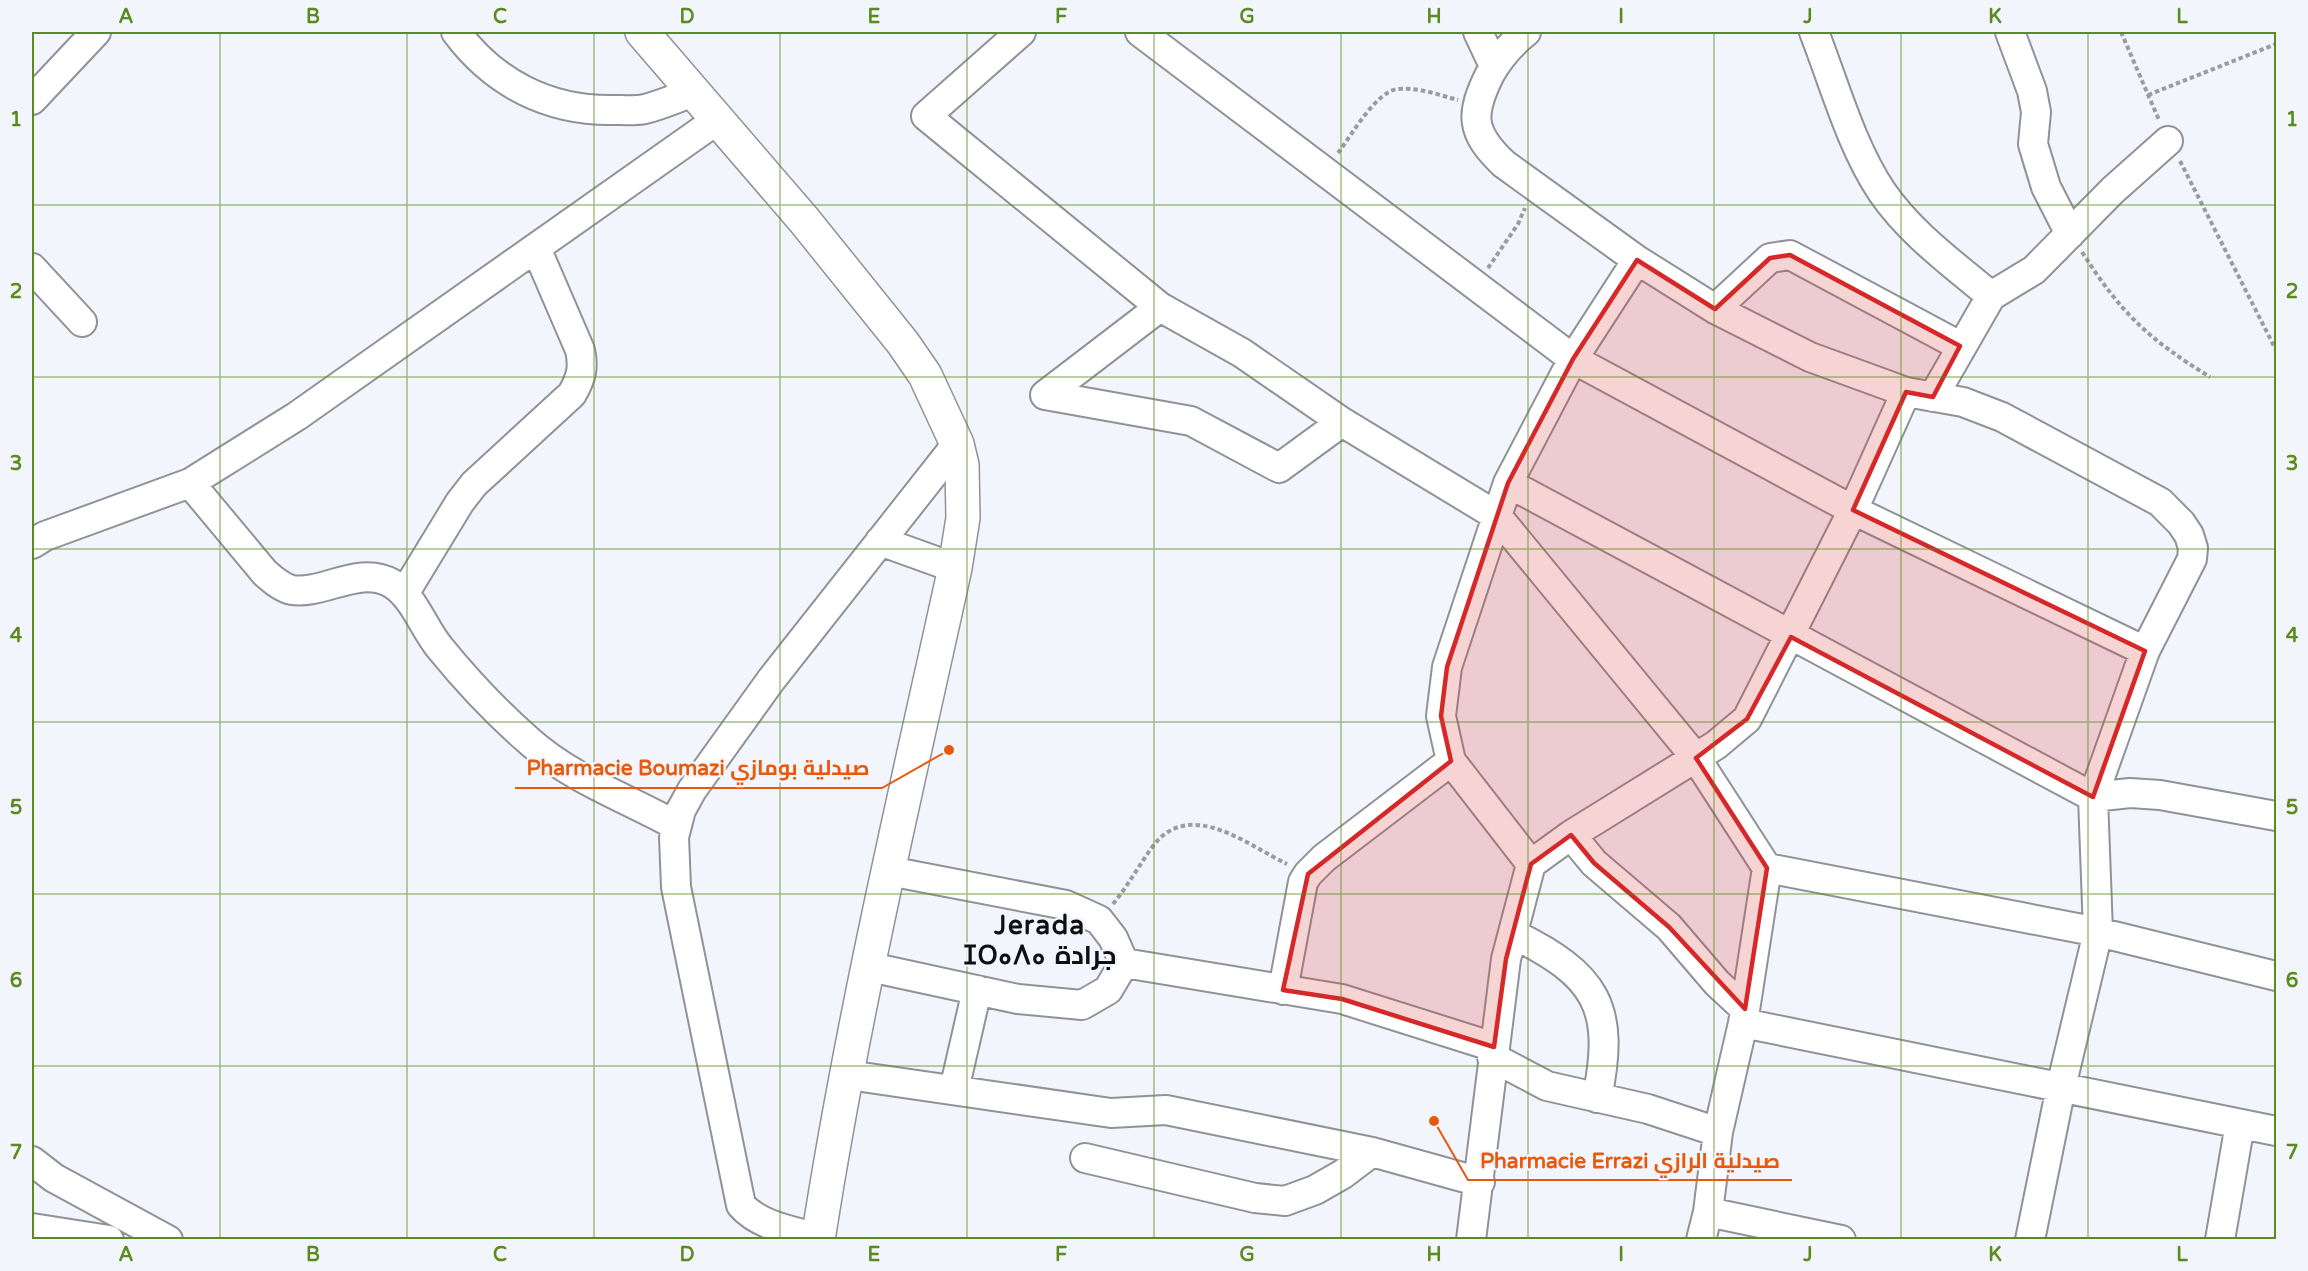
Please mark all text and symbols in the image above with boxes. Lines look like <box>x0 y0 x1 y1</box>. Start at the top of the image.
text: A <box>119 5 134 29</box>
text: B <box>306 5 320 29</box>
text: C <box>493 5 507 29</box>
text: D <box>679 5 695 29</box>
text: E <box>868 5 881 29</box>
text: F <box>1055 5 1067 29</box>
text: G <box>1239 5 1255 29</box>
text: H <box>1426 5 1442 29</box>
text: I <box>1618 5 1624 29</box>
text: J <box>1802 5 1813 29</box>
text: K <box>1988 5 2002 29</box>
text: L <box>2176 5 2188 29</box>
text: 1 <box>10 108 22 132</box>
text: 1 <box>2286 108 2298 132</box>
text: 2 <box>10 280 22 304</box>
text: 2 <box>2286 280 2298 304</box>
text: 3 <box>10 452 22 476</box>
text: 3 <box>2286 452 2298 476</box>
text: 4 <box>10 624 23 648</box>
text: 4 <box>2286 624 2299 648</box>
callout: Pharmacie Boumazi صيدلية بومازي <box>515 749 882 788</box>
text: Pharmacie Boumazi صيدلية بومازي <box>527 756 869 785</box>
text: 5 <box>10 796 22 820</box>
text: 5 <box>2286 796 2298 820</box>
district label: Jerada ⵊⵔⴰⴷⴰ جرادة <box>964 910 1116 971</box>
text: 6 <box>10 969 22 993</box>
text: 6 <box>2286 969 2298 993</box>
text: 7 <box>10 1141 22 1165</box>
callout: Pharmacie Errazi صيدلية الرازي <box>1468 1141 1792 1180</box>
text: 7 <box>2286 1141 2298 1165</box>
text: Pharmacie Errazi صيدلية الرازي <box>1480 1149 1780 1178</box>
text: A <box>119 1243 134 1267</box>
text: B <box>306 1243 320 1267</box>
text: C <box>493 1243 507 1267</box>
text: D <box>679 1243 695 1267</box>
text: E <box>868 1243 881 1267</box>
text: F <box>1055 1243 1067 1267</box>
text: G <box>1239 1243 1255 1267</box>
text: H <box>1426 1243 1442 1267</box>
text: I <box>1618 1243 1624 1267</box>
text: J <box>1802 1243 1813 1267</box>
text: K <box>1988 1243 2002 1267</box>
text: L <box>2176 1243 2188 1267</box>

